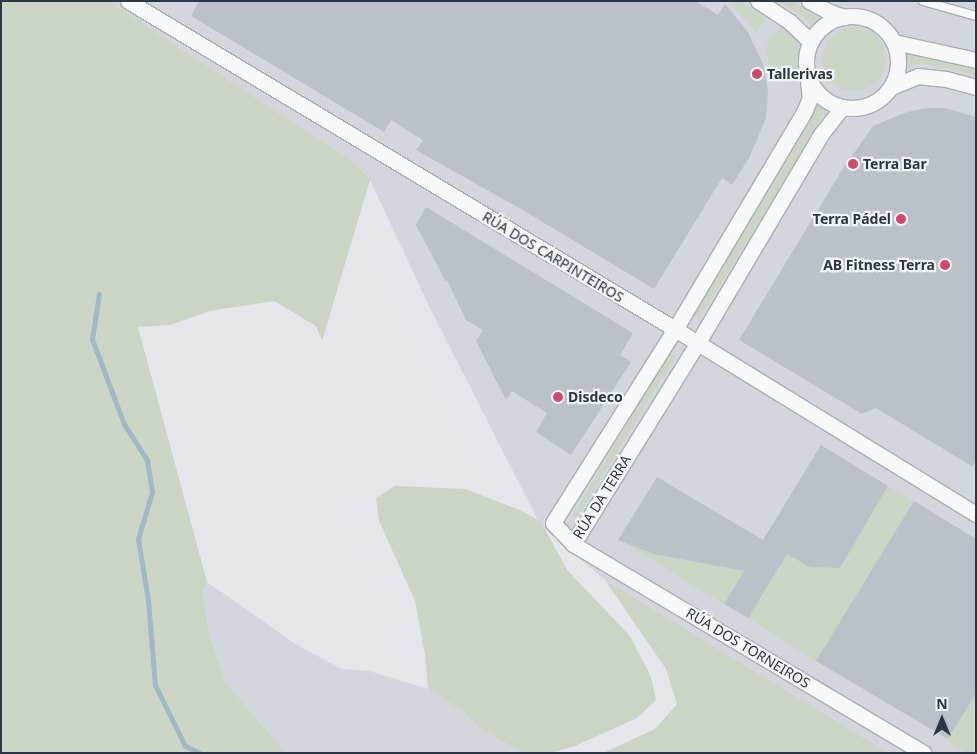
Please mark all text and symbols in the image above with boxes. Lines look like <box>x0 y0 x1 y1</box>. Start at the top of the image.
place label: Tallerivas <box>767 66 833 82</box>
marker: Tallerivas <box>751 68 763 80</box>
place label: Terra Bar <box>863 156 927 172</box>
marker: Terra Bar <box>847 158 859 170</box>
street label: RÚA DOS CARPINTEIROS <box>479 208 627 306</box>
place label: Terra Pádel <box>813 211 891 227</box>
marker: Terra Pádel <box>895 213 907 225</box>
place label: AB Fitness Terra <box>823 257 935 273</box>
marker: AB Fitness Terra <box>939 259 951 271</box>
place label: Disdeco <box>568 389 623 405</box>
marker: Disdeco <box>552 391 564 403</box>
street label: RÚA DA TERRA <box>569 452 635 542</box>
street label: RÚA DOS TORNEIROS <box>683 604 813 692</box>
north arrow <box>917 694 967 744</box>
text: N <box>936 694 948 713</box>

